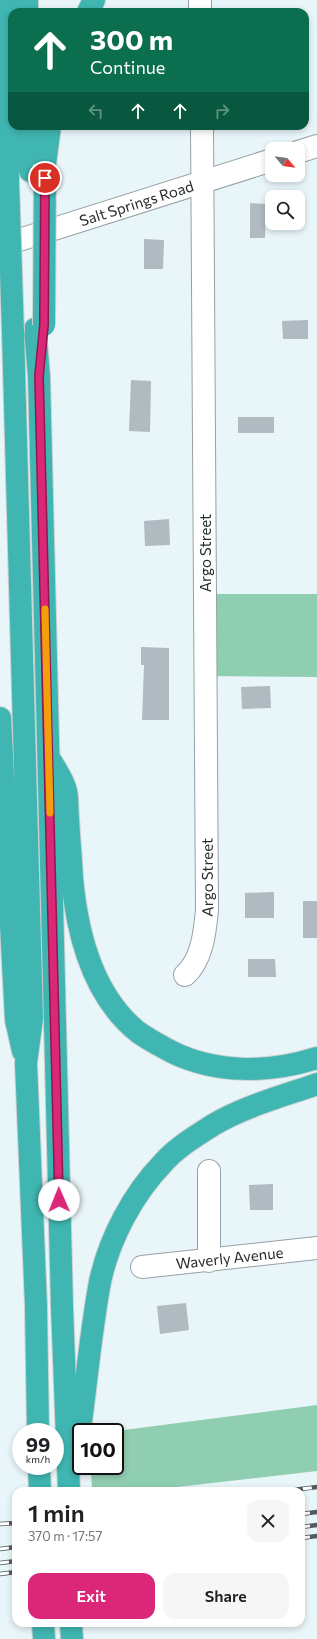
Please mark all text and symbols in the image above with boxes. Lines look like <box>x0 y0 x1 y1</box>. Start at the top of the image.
text: 300 m <box>90 22 173 56</box>
icon: ahead <box>24 24 76 76</box>
text: Continue <box>90 56 165 78</box>
icon: left <box>85 100 107 122</box>
icon: ahead <box>127 100 149 122</box>
icon: ahead <box>169 100 191 122</box>
icon: right <box>211 100 233 122</box>
north arrow <box>265 142 305 182</box>
map controls <box>265 142 305 230</box>
pin <box>28 161 62 195</box>
icon: arrive <box>34 167 56 189</box>
street label: Salt Springs Road <box>77 176 196 229</box>
button: search <box>265 190 305 230</box>
street label: Argo Street <box>196 514 214 592</box>
street label: Argo Street <box>197 838 216 917</box>
position arrow <box>38 1179 80 1221</box>
street label: Waverly Avenue <box>175 1243 284 1272</box>
speed limit sign: 100 <box>72 1423 124 1475</box>
text: 99 <box>26 1432 50 1456</box>
text: km/h <box>26 1453 50 1465</box>
text: 1 min <box>28 1498 85 1527</box>
button: close <box>247 1500 289 1542</box>
text: 370 m · 17:57 <box>28 1528 102 1544</box>
button: Exit <box>28 1573 155 1619</box>
button: Share <box>163 1573 289 1619</box>

